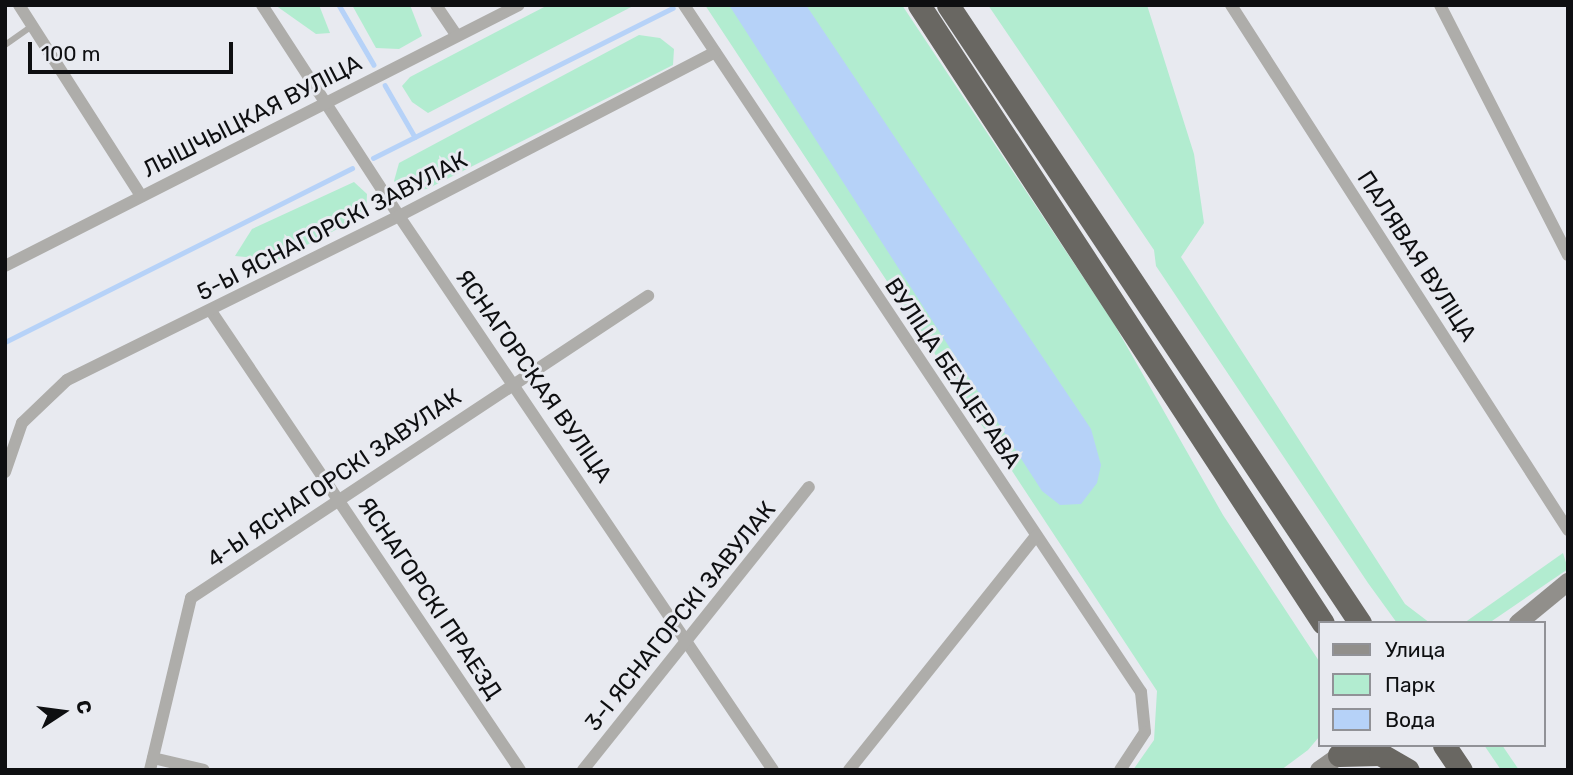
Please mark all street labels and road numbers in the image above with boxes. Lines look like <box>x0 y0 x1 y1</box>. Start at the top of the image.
street label: ЛЫШЧЫЦКАЯ ВУЛІЦА <box>138 49 366 183</box>
street label: 5-Ы ЯСНАГОРСКІ ЗАВУЛАК <box>192 146 472 306</box>
street label: ПАЛЯВАЯ ВУЛІЦА <box>1352 166 1482 346</box>
street label: ЯСНАГОРСКАЯ ВУЛІЦА <box>450 264 618 488</box>
street label: ВУЛІЦА БЕХЦЕРАВА <box>879 273 1027 473</box>
street label: 4-Ы ЯСНАГОРСКІ ЗАВУЛАК <box>202 383 466 573</box>
street label: ЯСНАГОРСКІ ПРАЕЗД <box>352 492 508 704</box>
street label: 3-І ЯСНАГОРСКІ ЗАВУЛАК <box>579 496 781 736</box>

